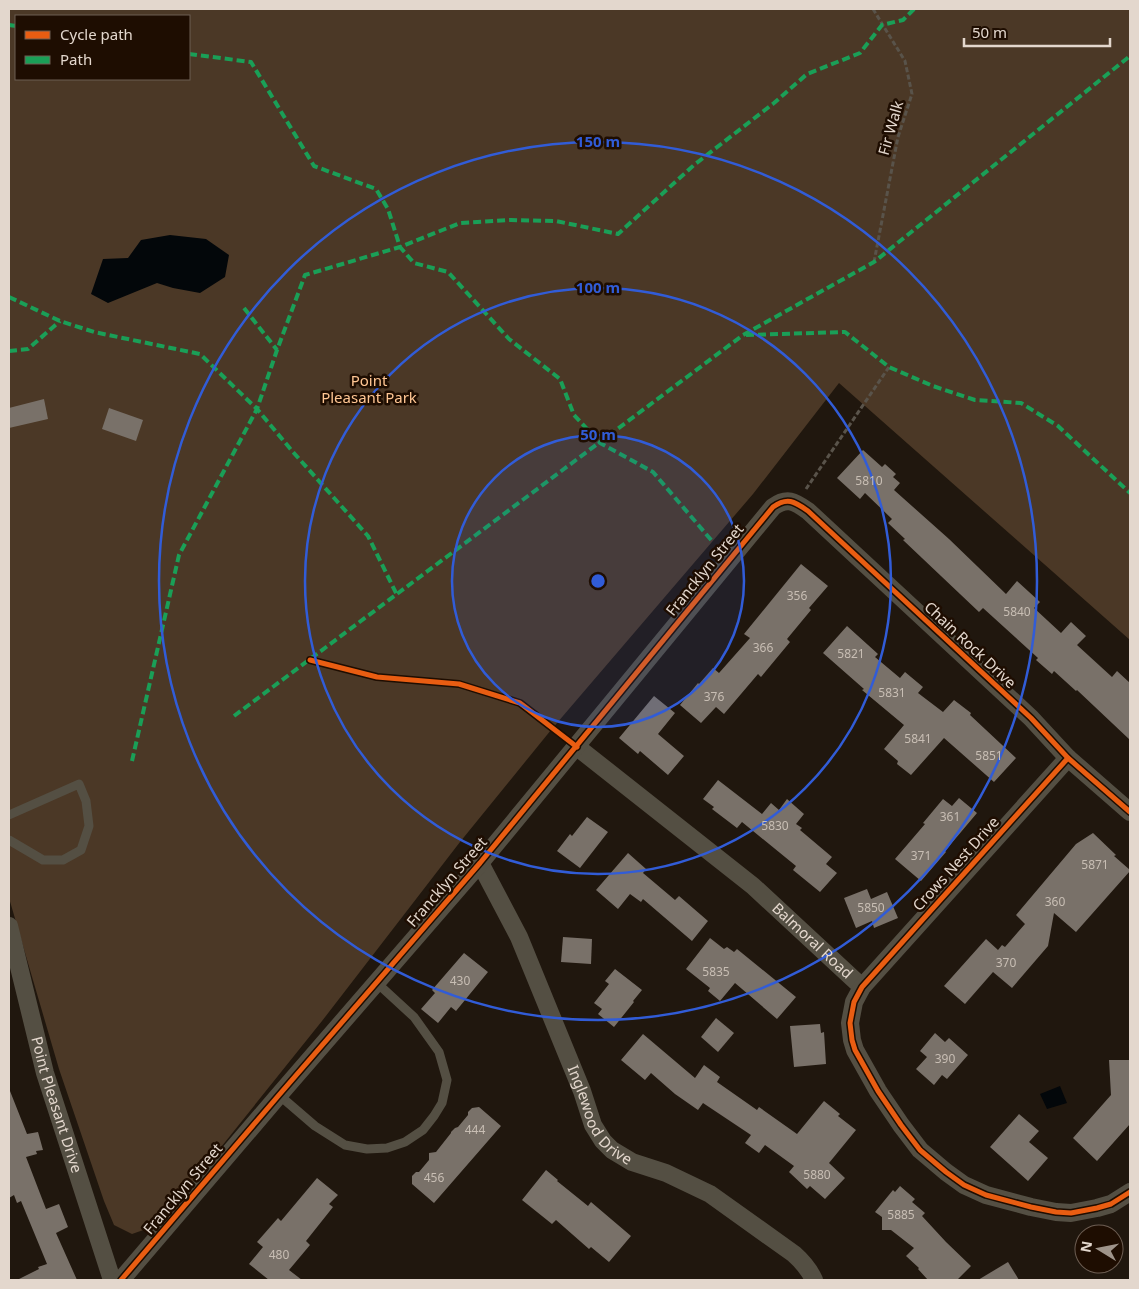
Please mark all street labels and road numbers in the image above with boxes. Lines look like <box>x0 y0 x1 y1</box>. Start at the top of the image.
street label: Fir Walk <box>873 98 907 157</box>
street label: Francklyn Street <box>661 519 748 620</box>
street label: Chain Rock Drive <box>920 596 1021 692</box>
street label: Crows Nest Drive <box>908 812 1003 915</box>
street label: Francklyn Street <box>402 832 491 931</box>
street label: Balmoral Road <box>768 898 858 983</box>
street label: Point Pleasant Drive <box>27 1034 88 1175</box>
street label: Inglewood Drive <box>563 1062 636 1169</box>
street label: Francklyn Street <box>138 1138 227 1238</box>

